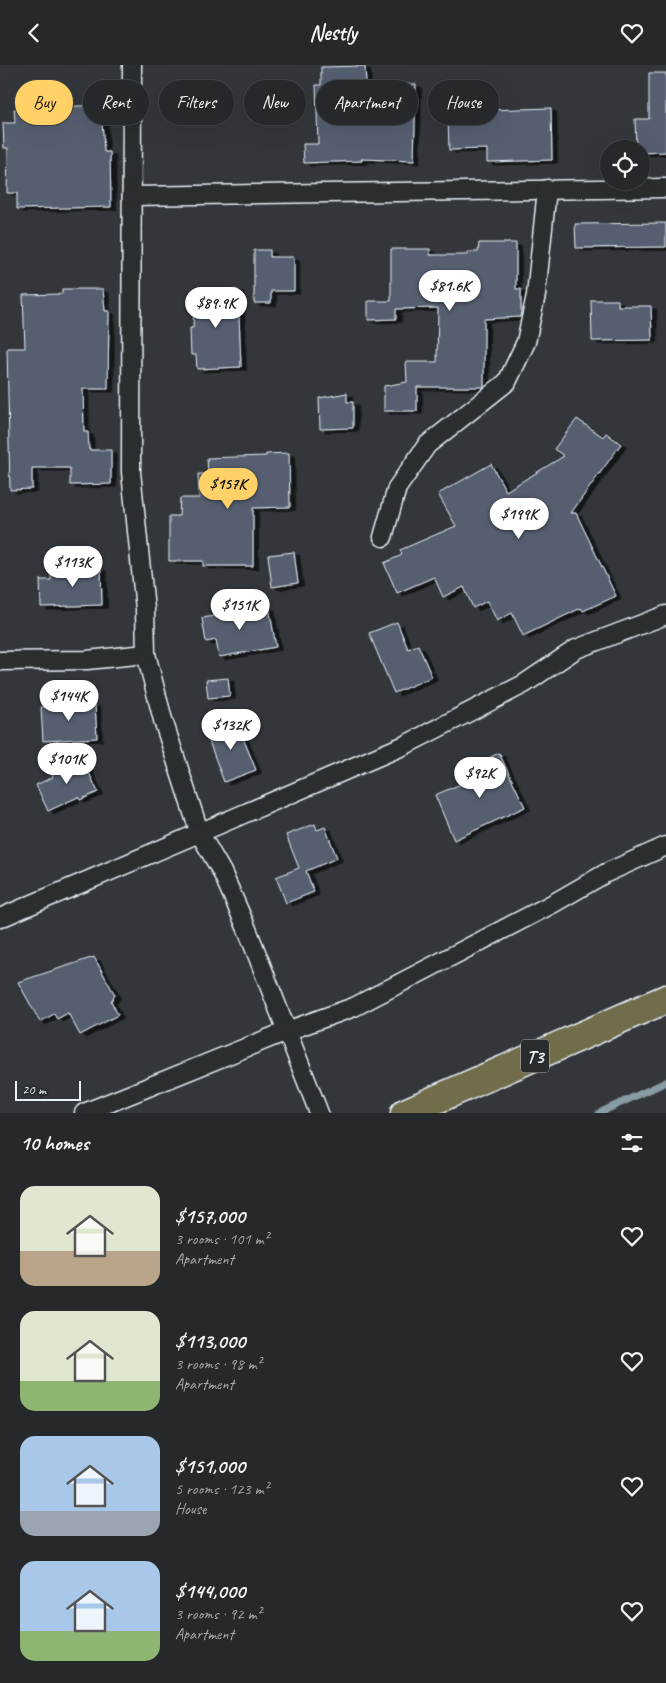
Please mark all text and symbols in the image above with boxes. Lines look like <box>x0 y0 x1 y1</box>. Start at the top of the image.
icon: back <box>20 19 48 47</box>
text: Nestly <box>309 19 357 47</box>
icon: heart <box>618 19 646 47</box>
chip: Buy <box>15 80 73 125</box>
chip: Rent <box>83 80 149 125</box>
chip: Filters <box>159 80 234 125</box>
chip: New <box>244 80 306 125</box>
chip: Apartment <box>316 80 418 125</box>
chip: House <box>428 80 499 125</box>
map controls <box>600 140 650 190</box>
button: locate <box>600 140 650 190</box>
pin: $81.6K <box>409 269 491 312</box>
text: $81.6K <box>430 276 470 296</box>
pin: $89.9K <box>175 287 257 329</box>
text: $89.9K <box>196 293 236 313</box>
pin: $157K <box>193 467 263 510</box>
text: $157K <box>210 474 246 494</box>
pin: $199K <box>484 497 554 540</box>
text: $199K <box>501 504 537 524</box>
pin: $113K <box>38 545 108 588</box>
text: $113K <box>55 552 91 572</box>
pin: $151K <box>205 589 275 631</box>
text: $151K <box>222 595 258 615</box>
pin: $144K <box>34 679 104 722</box>
text: $144K <box>51 686 87 706</box>
pin: $132K <box>196 709 266 751</box>
text: $132K <box>213 715 249 735</box>
pin: $101K <box>32 743 102 785</box>
text: $101K <box>49 749 85 769</box>
pin: $92K <box>450 757 510 799</box>
text: $92K <box>465 763 495 783</box>
road number: T3 <box>521 1039 549 1073</box>
scale bar <box>15 1078 81 1101</box>
text: 20 m <box>22 1081 46 1098</box>
icon: filters <box>618 1129 646 1157</box>
text: 10 homes <box>20 1130 89 1156</box>
text: $157,000 <box>175 1203 245 1229</box>
icon: home <box>60 1206 120 1266</box>
icon: heart <box>618 1222 646 1250</box>
text: 3 rooms · 101 m² <box>175 1229 269 1249</box>
text: Apartment <box>175 1249 234 1269</box>
text: $113,000 <box>175 1328 245 1354</box>
icon: home <box>60 1331 120 1391</box>
icon: heart <box>618 1347 646 1375</box>
text: 3 rooms · 98 m² <box>175 1354 261 1374</box>
text: Apartment <box>175 1374 234 1394</box>
text: $151,000 <box>175 1453 245 1479</box>
icon: home <box>60 1456 120 1516</box>
icon: heart <box>618 1472 646 1500</box>
text: 5 rooms · 123 m² <box>175 1479 269 1499</box>
text: House <box>175 1499 206 1519</box>
text: $144,000 <box>175 1578 245 1604</box>
icon: home <box>60 1581 120 1641</box>
icon: heart <box>618 1597 646 1625</box>
text: 3 rooms · 92 m² <box>175 1604 261 1624</box>
text: Apartment <box>175 1624 234 1644</box>

